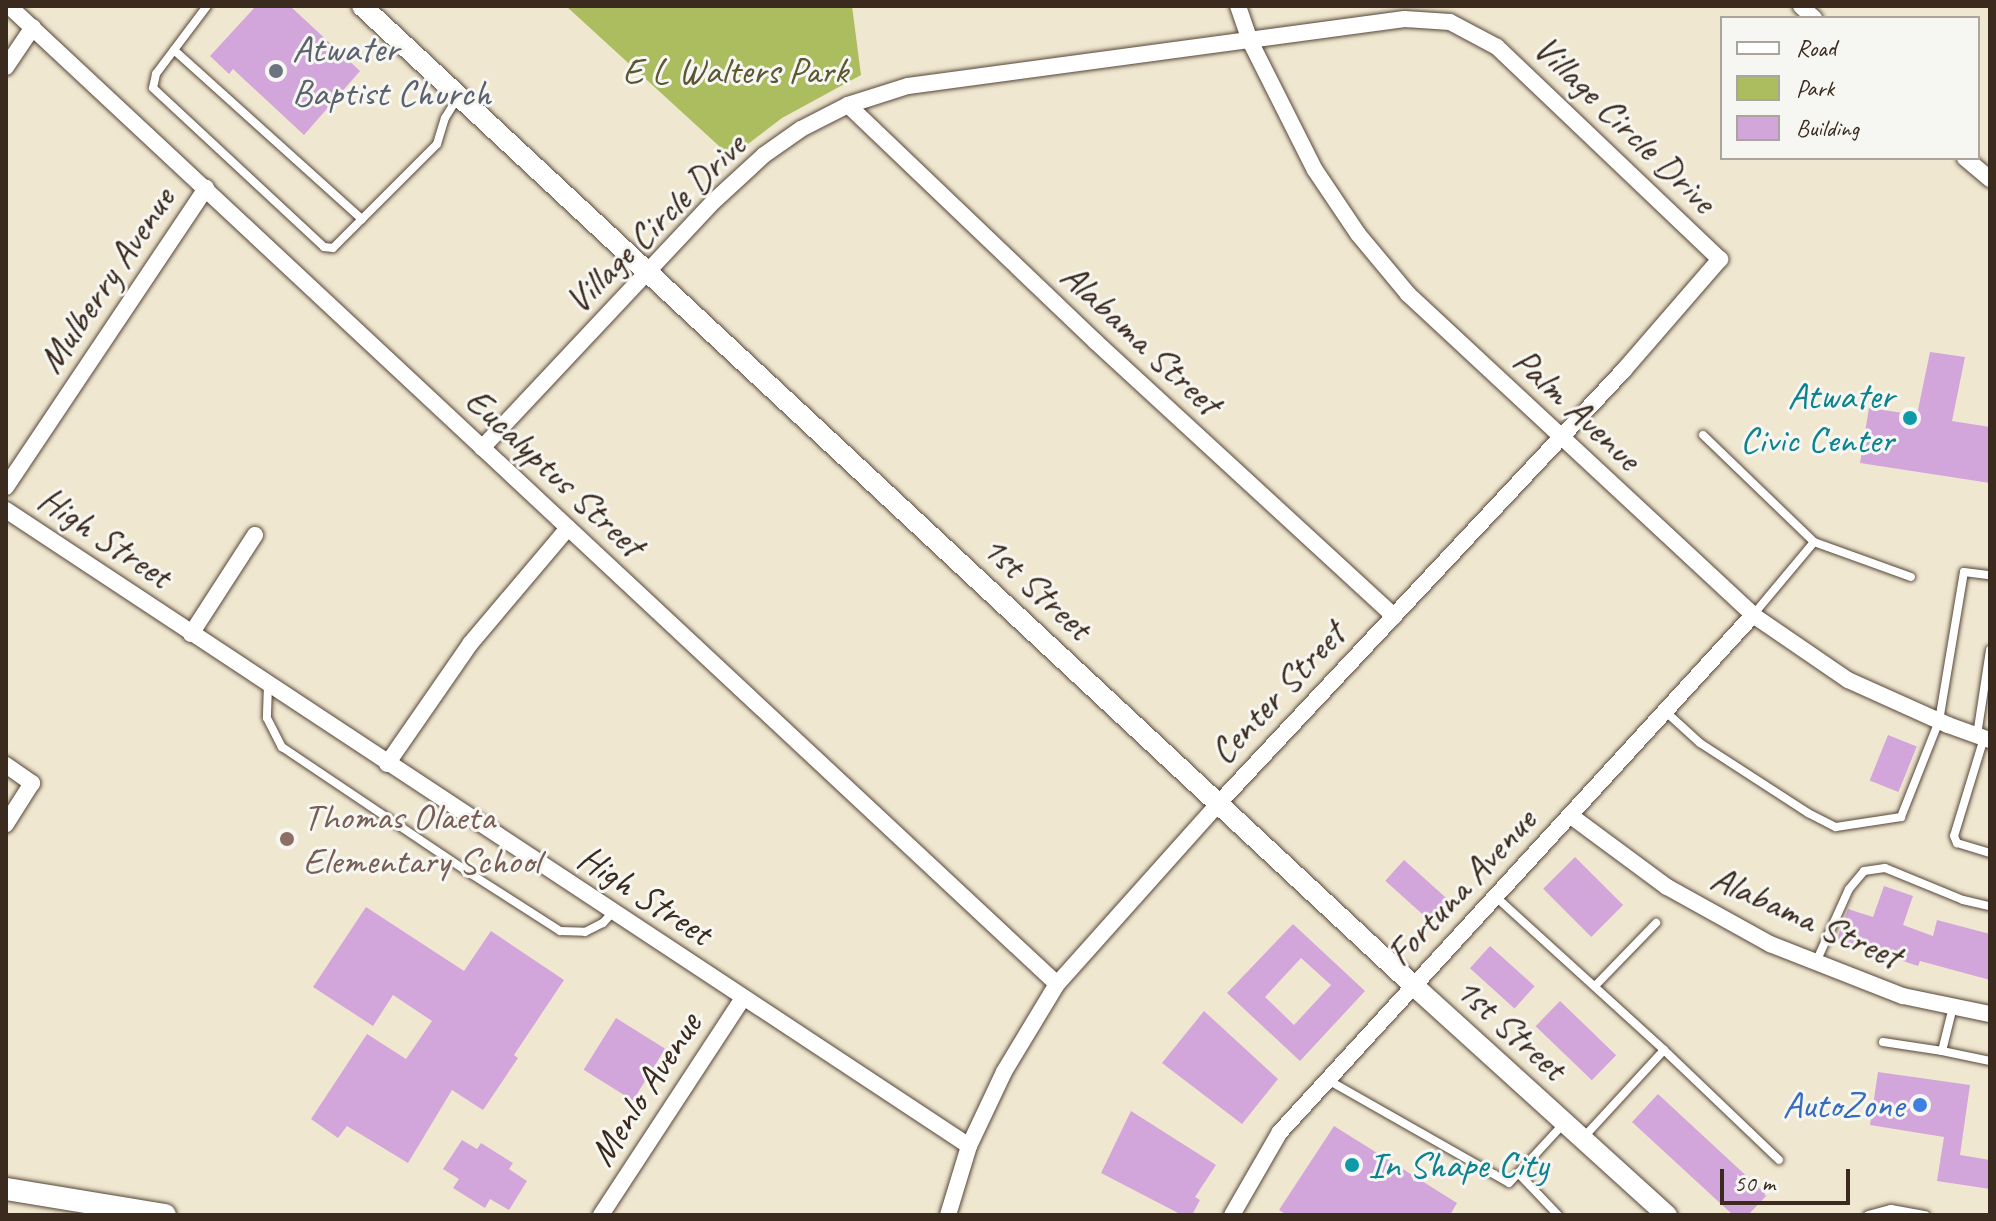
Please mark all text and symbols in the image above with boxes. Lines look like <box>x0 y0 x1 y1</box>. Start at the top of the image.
legend <box>1720 16 1980 160</box>
street label: Village Circle Drive <box>1524 25 1726 223</box>
place label: Atwater Baptist Church <box>292 26 492 116</box>
text: Road <box>1796 33 1836 63</box>
park label: E L Walters Park <box>622 48 848 94</box>
marker: Atwater Baptist Church <box>267 62 285 80</box>
text: Park <box>1796 73 1834 103</box>
text: Building <box>1796 113 1859 143</box>
street label: Village Circle Drive <box>555 123 755 323</box>
street label: Mulberry Avenue <box>27 179 185 381</box>
street label: Alabama Street <box>1051 253 1231 425</box>
street label: Palm Avenue <box>1503 338 1651 480</box>
place label: Atwater Civic Center <box>1740 373 1894 462</box>
street label: Eucalyptus Street <box>456 378 654 566</box>
marker: Atwater Civic Center <box>1901 409 1919 427</box>
street label: High Street <box>29 476 181 598</box>
street label: 1st Street <box>972 524 1102 650</box>
street label: Center Street <box>1200 612 1354 774</box>
place label: Thomas Olaeta Elementary School <box>303 794 540 884</box>
street label: Fortuna Avenue <box>1376 799 1546 975</box>
marker: Thomas Olaeta Elementary School <box>278 830 296 848</box>
street label: High Street <box>569 835 721 955</box>
street label: Alabama Street <box>1704 855 1908 979</box>
street label: 1st Street <box>1446 966 1576 1090</box>
street label: Menlo Avenue <box>579 1004 711 1174</box>
place label: AutoZone <box>1783 1082 1904 1128</box>
marker: AutoZone <box>1911 1096 1929 1114</box>
place label: In Shape City <box>1368 1142 1549 1188</box>
scale bar <box>1724 1153 1854 1203</box>
marker: In Shape City <box>1343 1156 1361 1174</box>
text: 50 m <box>1734 1168 1775 1198</box>

